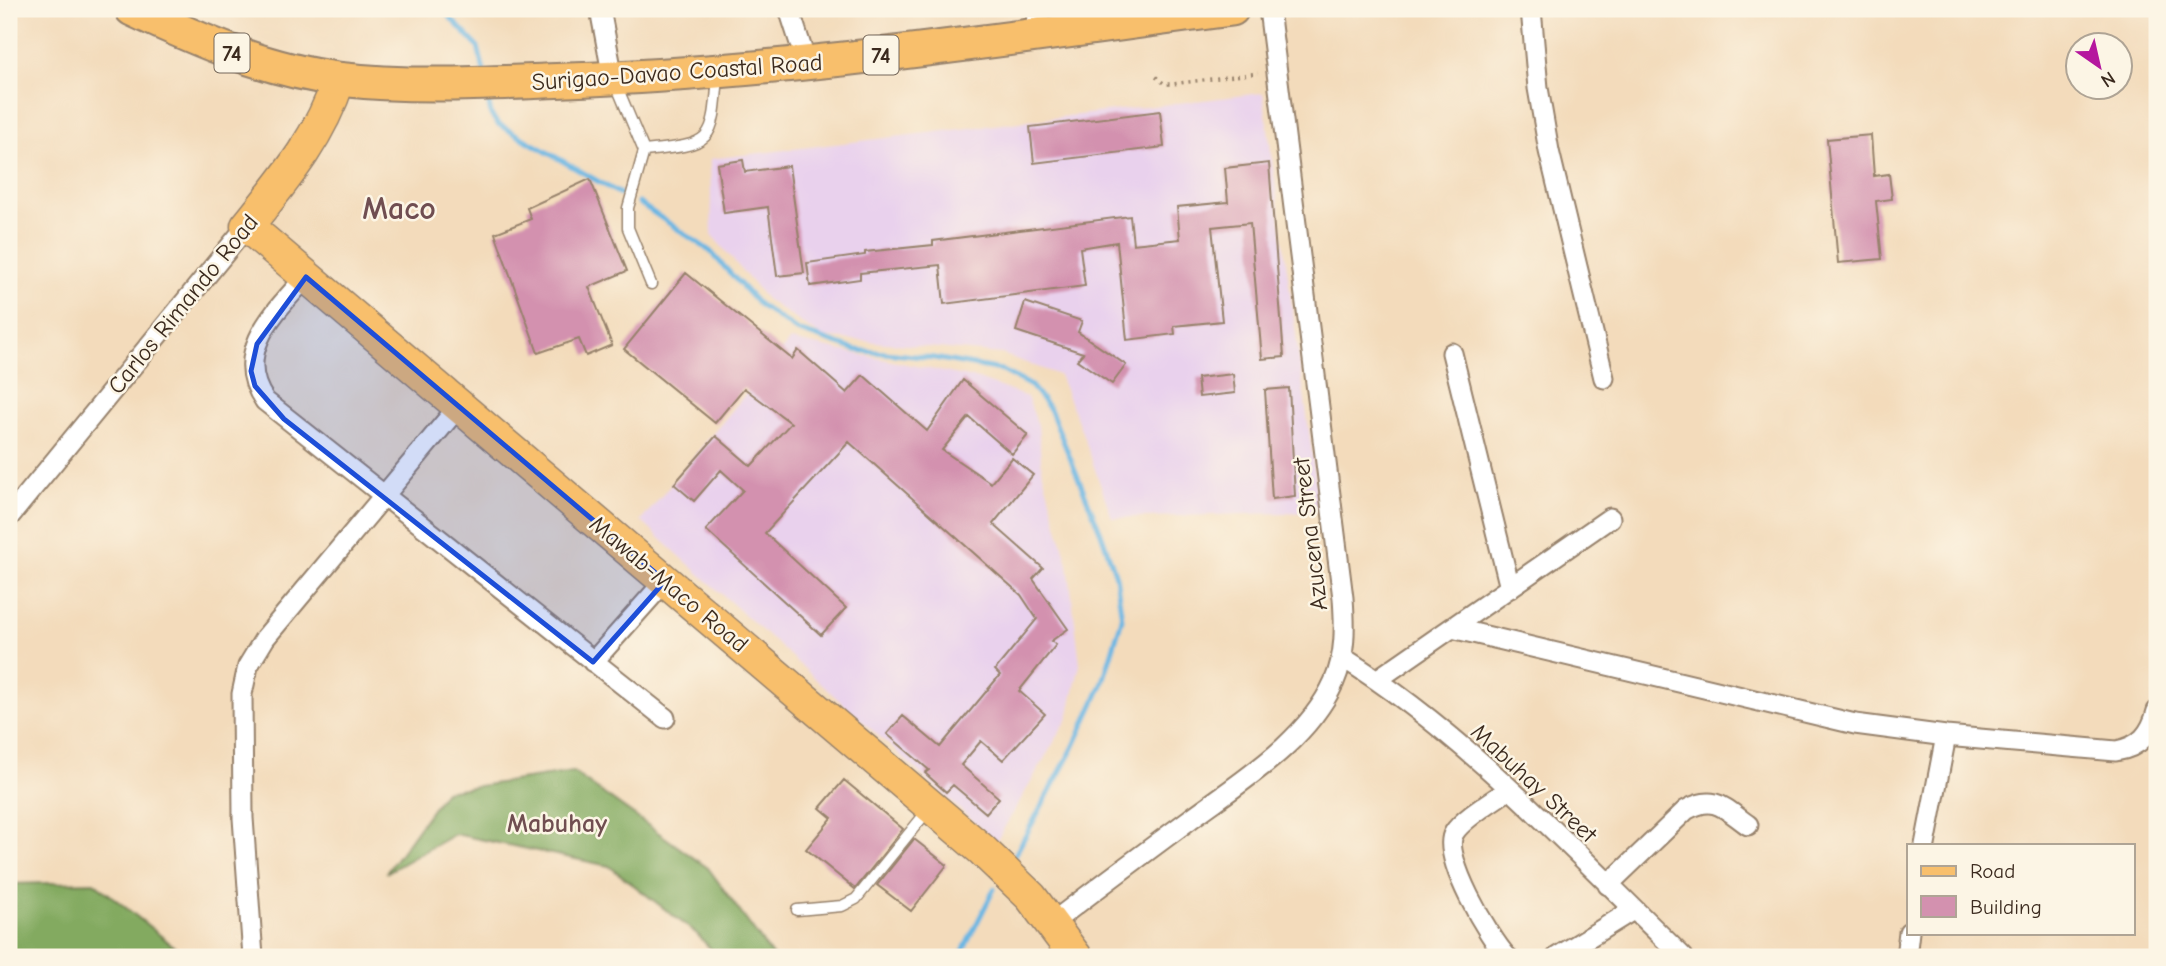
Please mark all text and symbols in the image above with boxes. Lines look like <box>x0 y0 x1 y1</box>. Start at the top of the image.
north arrow <box>2064 32 2134 102</box>
road number: 74 <box>215 34 250 72</box>
road number: 74 <box>864 36 898 74</box>
street label: Surigao-Davao Coastal Road <box>531 48 823 96</box>
text: N <box>2097 67 2119 92</box>
district label: Maco <box>362 190 436 227</box>
street label: Carlos Rimando Road <box>102 209 264 399</box>
street label: Azucena Street <box>1287 455 1333 612</box>
street label: Mawab-Maco Road <box>584 510 754 658</box>
street label: Mabuhay Street <box>1465 718 1603 849</box>
district label: Mabuhay <box>507 809 607 839</box>
legend <box>1907 844 2134 934</box>
text: Road <box>1970 859 2015 883</box>
text: Building <box>1970 895 2042 919</box>

